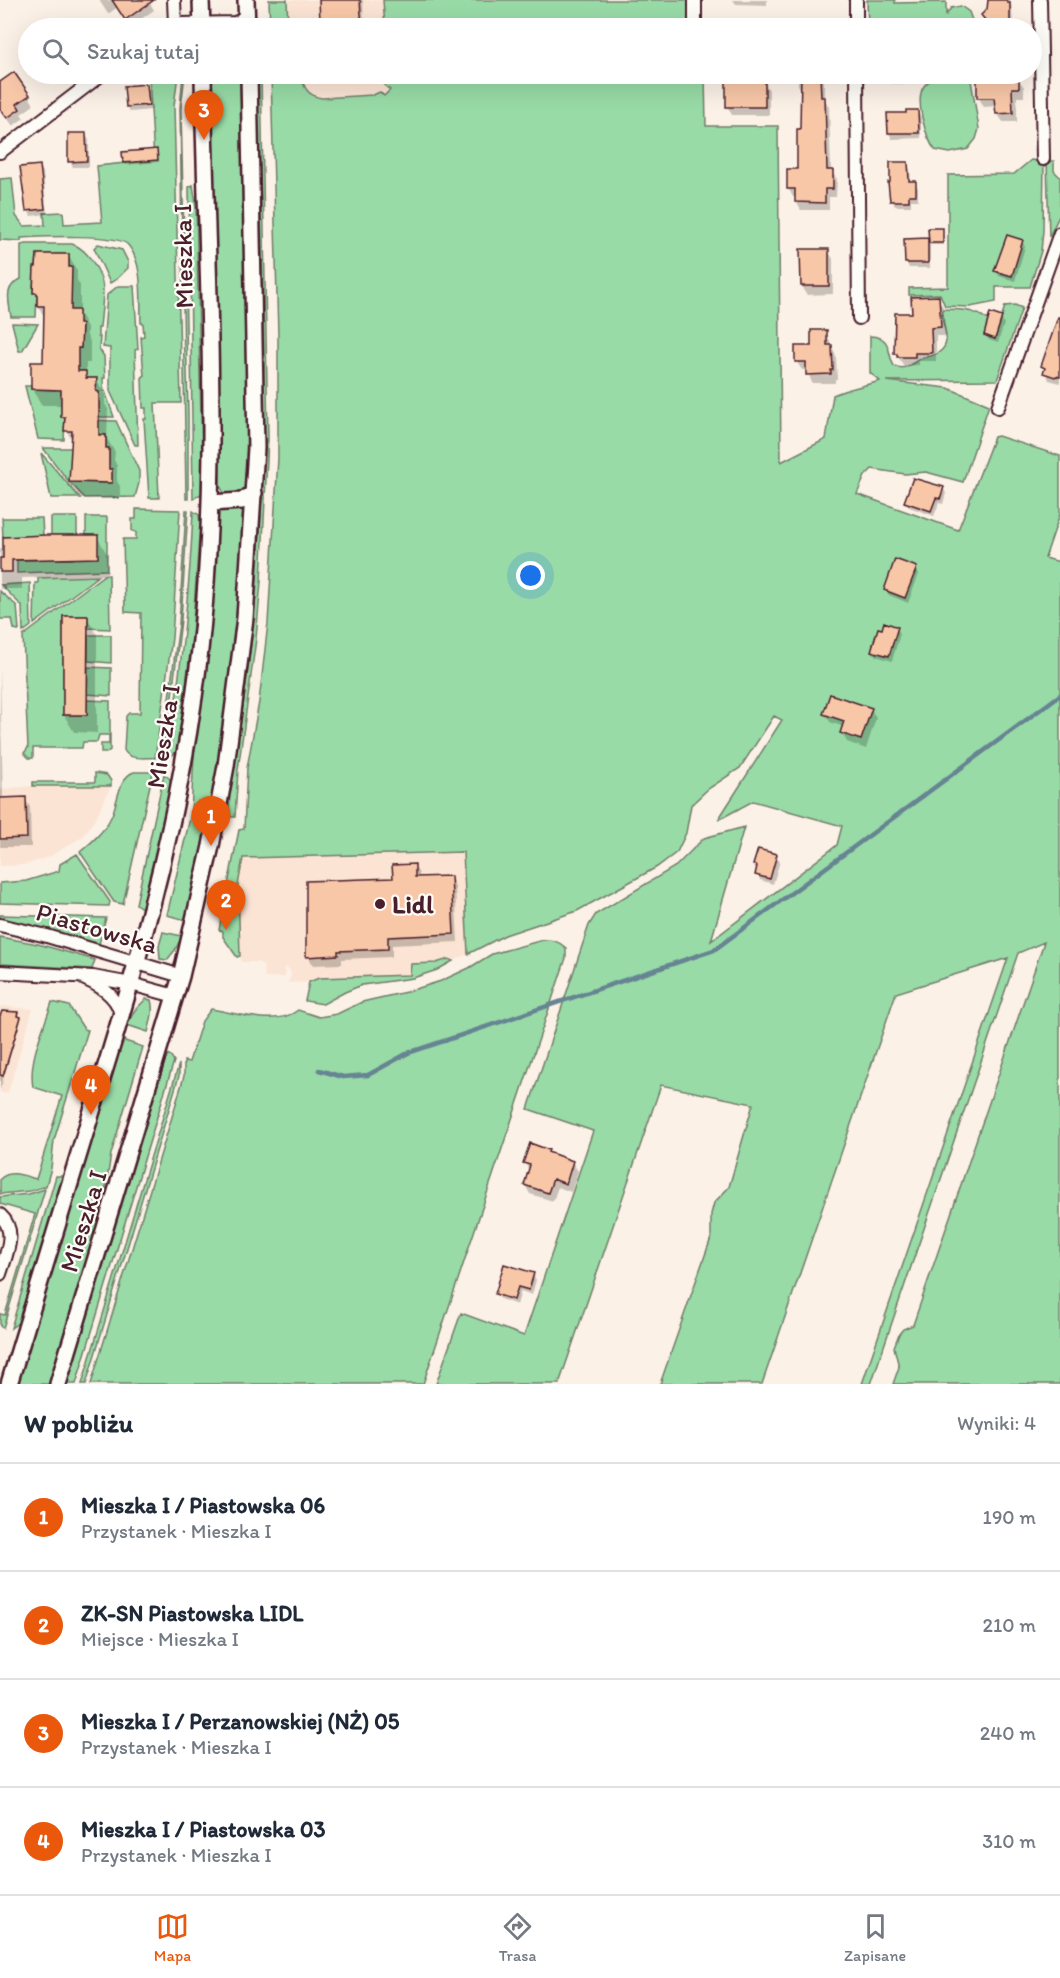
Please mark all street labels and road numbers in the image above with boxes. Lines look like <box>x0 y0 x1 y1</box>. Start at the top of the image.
street label: Mieszka I <box>166 203 200 309</box>
street label: Mieszka I <box>139 681 187 791</box>
street label: Piastowska <box>33 895 162 961</box>
street label: Mieszka I <box>52 1166 114 1276</box>

